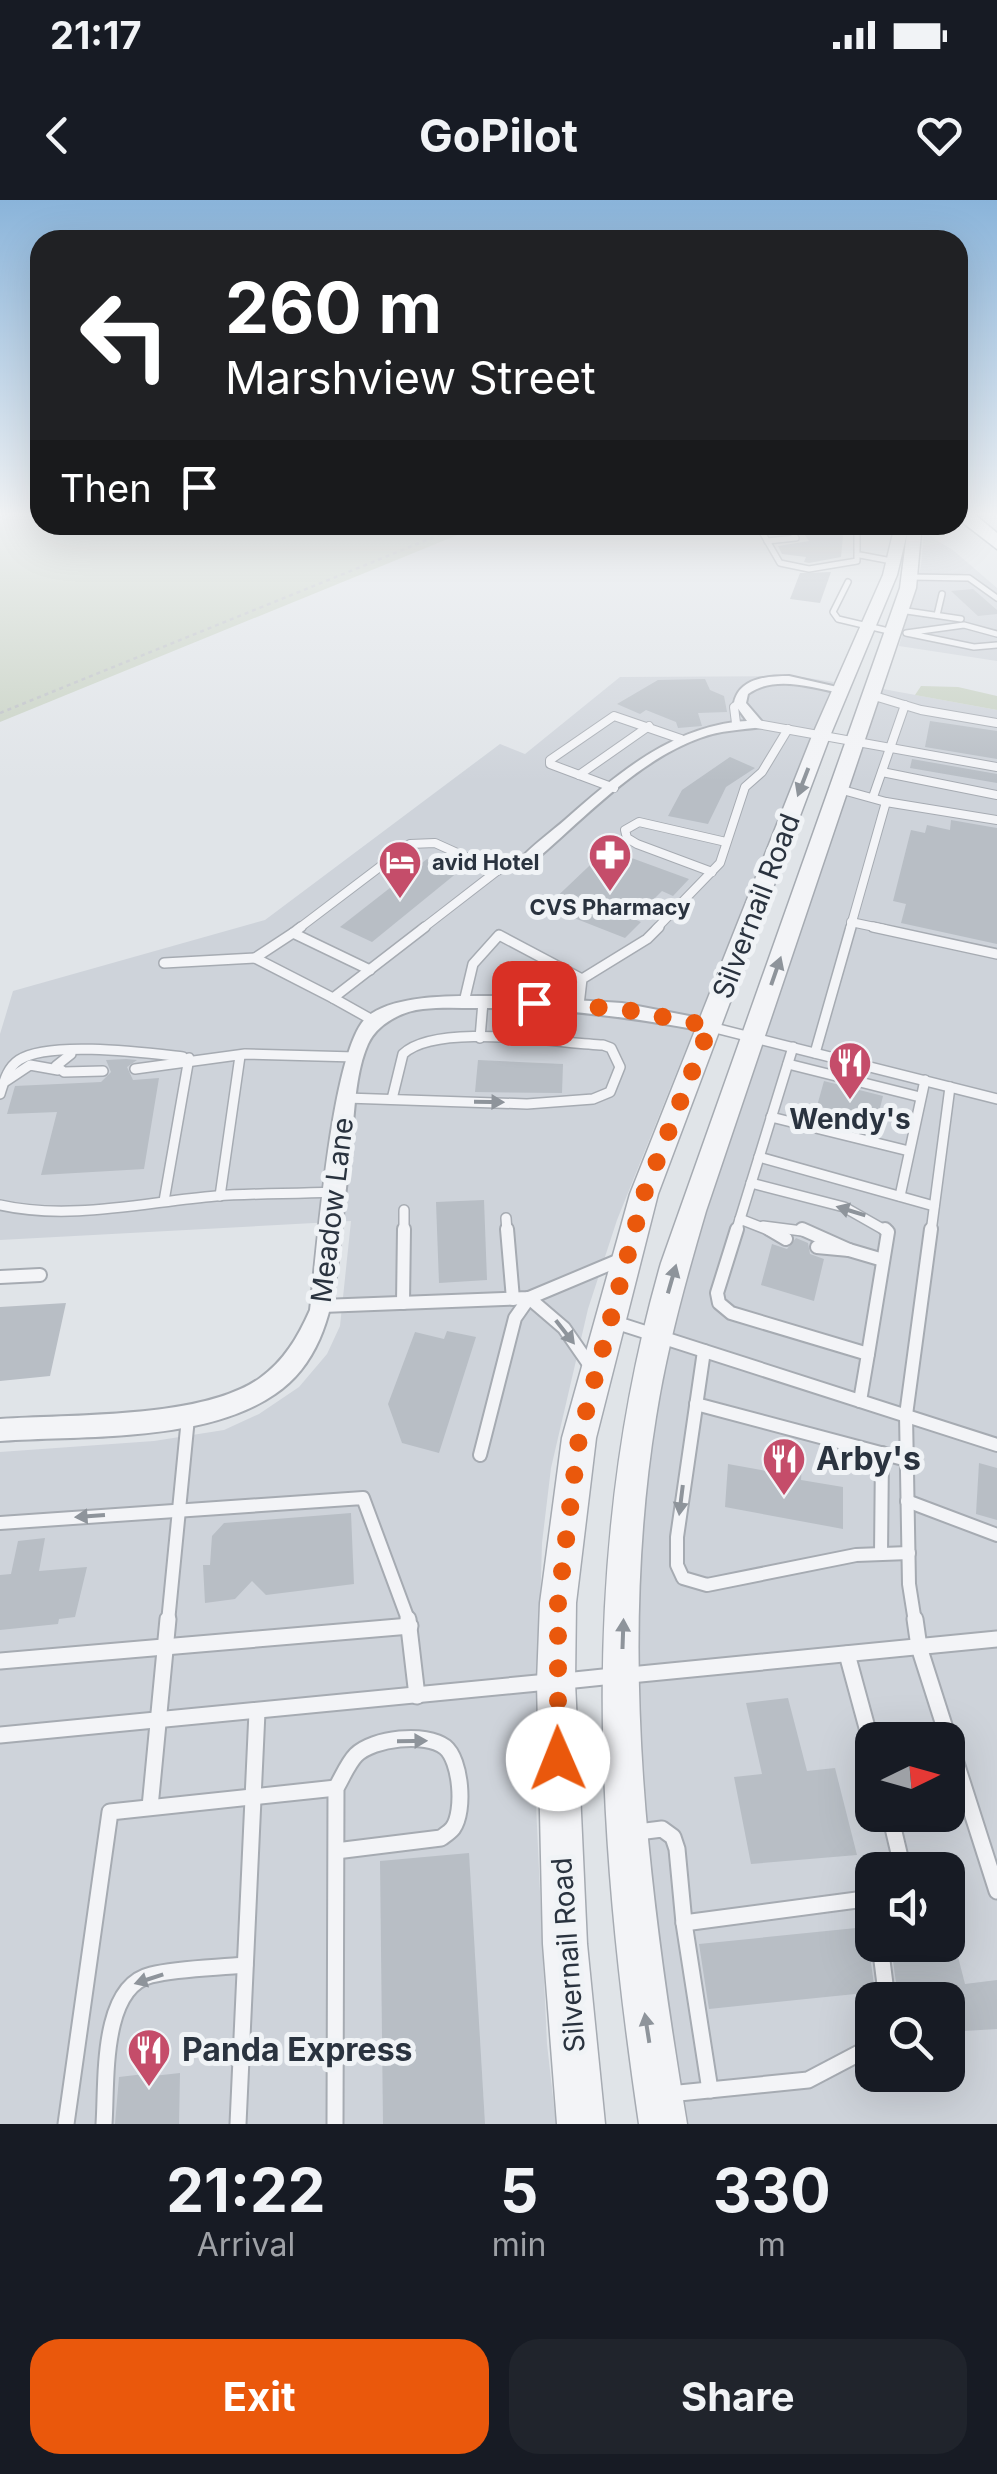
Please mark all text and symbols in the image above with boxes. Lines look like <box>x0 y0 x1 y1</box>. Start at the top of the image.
text: 21:17 <box>50 12 142 58</box>
icon: back <box>30 108 85 163</box>
text: GoPilot <box>419 108 578 163</box>
icon: heart <box>912 108 967 163</box>
text: 260 m <box>225 265 442 350</box>
icon: left <box>60 270 190 400</box>
text: Marshview Street <box>225 350 596 405</box>
icon: arrive <box>172 460 227 515</box>
text: Then <box>60 465 152 511</box>
one-way arrow <box>795 768 811 798</box>
street label: Silvernail Road <box>705 809 807 1003</box>
pharmacy icon: CVS Pharmacy <box>587 832 633 893</box>
hotel icon: avid Hotel <box>377 839 423 900</box>
place label: avid Hotel <box>432 849 539 875</box>
place label: CVS Pharmacy <box>530 894 690 920</box>
one-way arrow <box>769 955 784 985</box>
pin <box>492 961 577 1046</box>
icon: arrive <box>507 976 562 1031</box>
restaurant icon: Wendy's <box>827 1040 873 1101</box>
one-way arrow <box>474 1094 506 1110</box>
place label: Wendy's <box>789 1102 911 1136</box>
street label: Meadow Lane <box>304 1115 360 1305</box>
one-way arrow <box>835 1203 865 1218</box>
one-way arrow <box>665 1263 681 1294</box>
one-way arrow <box>555 1319 576 1345</box>
restaurant icon: Arby's <box>761 1436 807 1497</box>
place label: Arby's <box>816 1439 921 1478</box>
one-way arrow <box>673 1485 689 1517</box>
one-way arrow <box>73 1508 105 1524</box>
one-way arrow <box>615 1618 631 1650</box>
position arrow <box>506 1707 610 1811</box>
north arrow <box>855 1722 965 1832</box>
map controls <box>855 1722 965 2092</box>
one-way arrow <box>397 1733 428 1749</box>
button: sound <box>855 1852 965 1962</box>
street label: Silvernail Road <box>544 1856 592 2054</box>
one-way arrow <box>133 1972 164 1987</box>
button: search <box>855 1982 965 2092</box>
one-way arrow <box>639 2012 654 2043</box>
restaurant icon: Panda Express <box>126 2027 172 2088</box>
place label: Panda Express <box>182 2030 412 2069</box>
text: 21:22 <box>166 2154 326 2226</box>
text: 5 <box>500 2154 538 2226</box>
text: 330 <box>713 2154 831 2226</box>
text: Arrival <box>197 2225 295 2264</box>
text: min <box>492 2225 547 2264</box>
text: m <box>758 2225 786 2264</box>
button: Exit <box>30 2339 489 2454</box>
button: Share <box>509 2339 967 2454</box>

